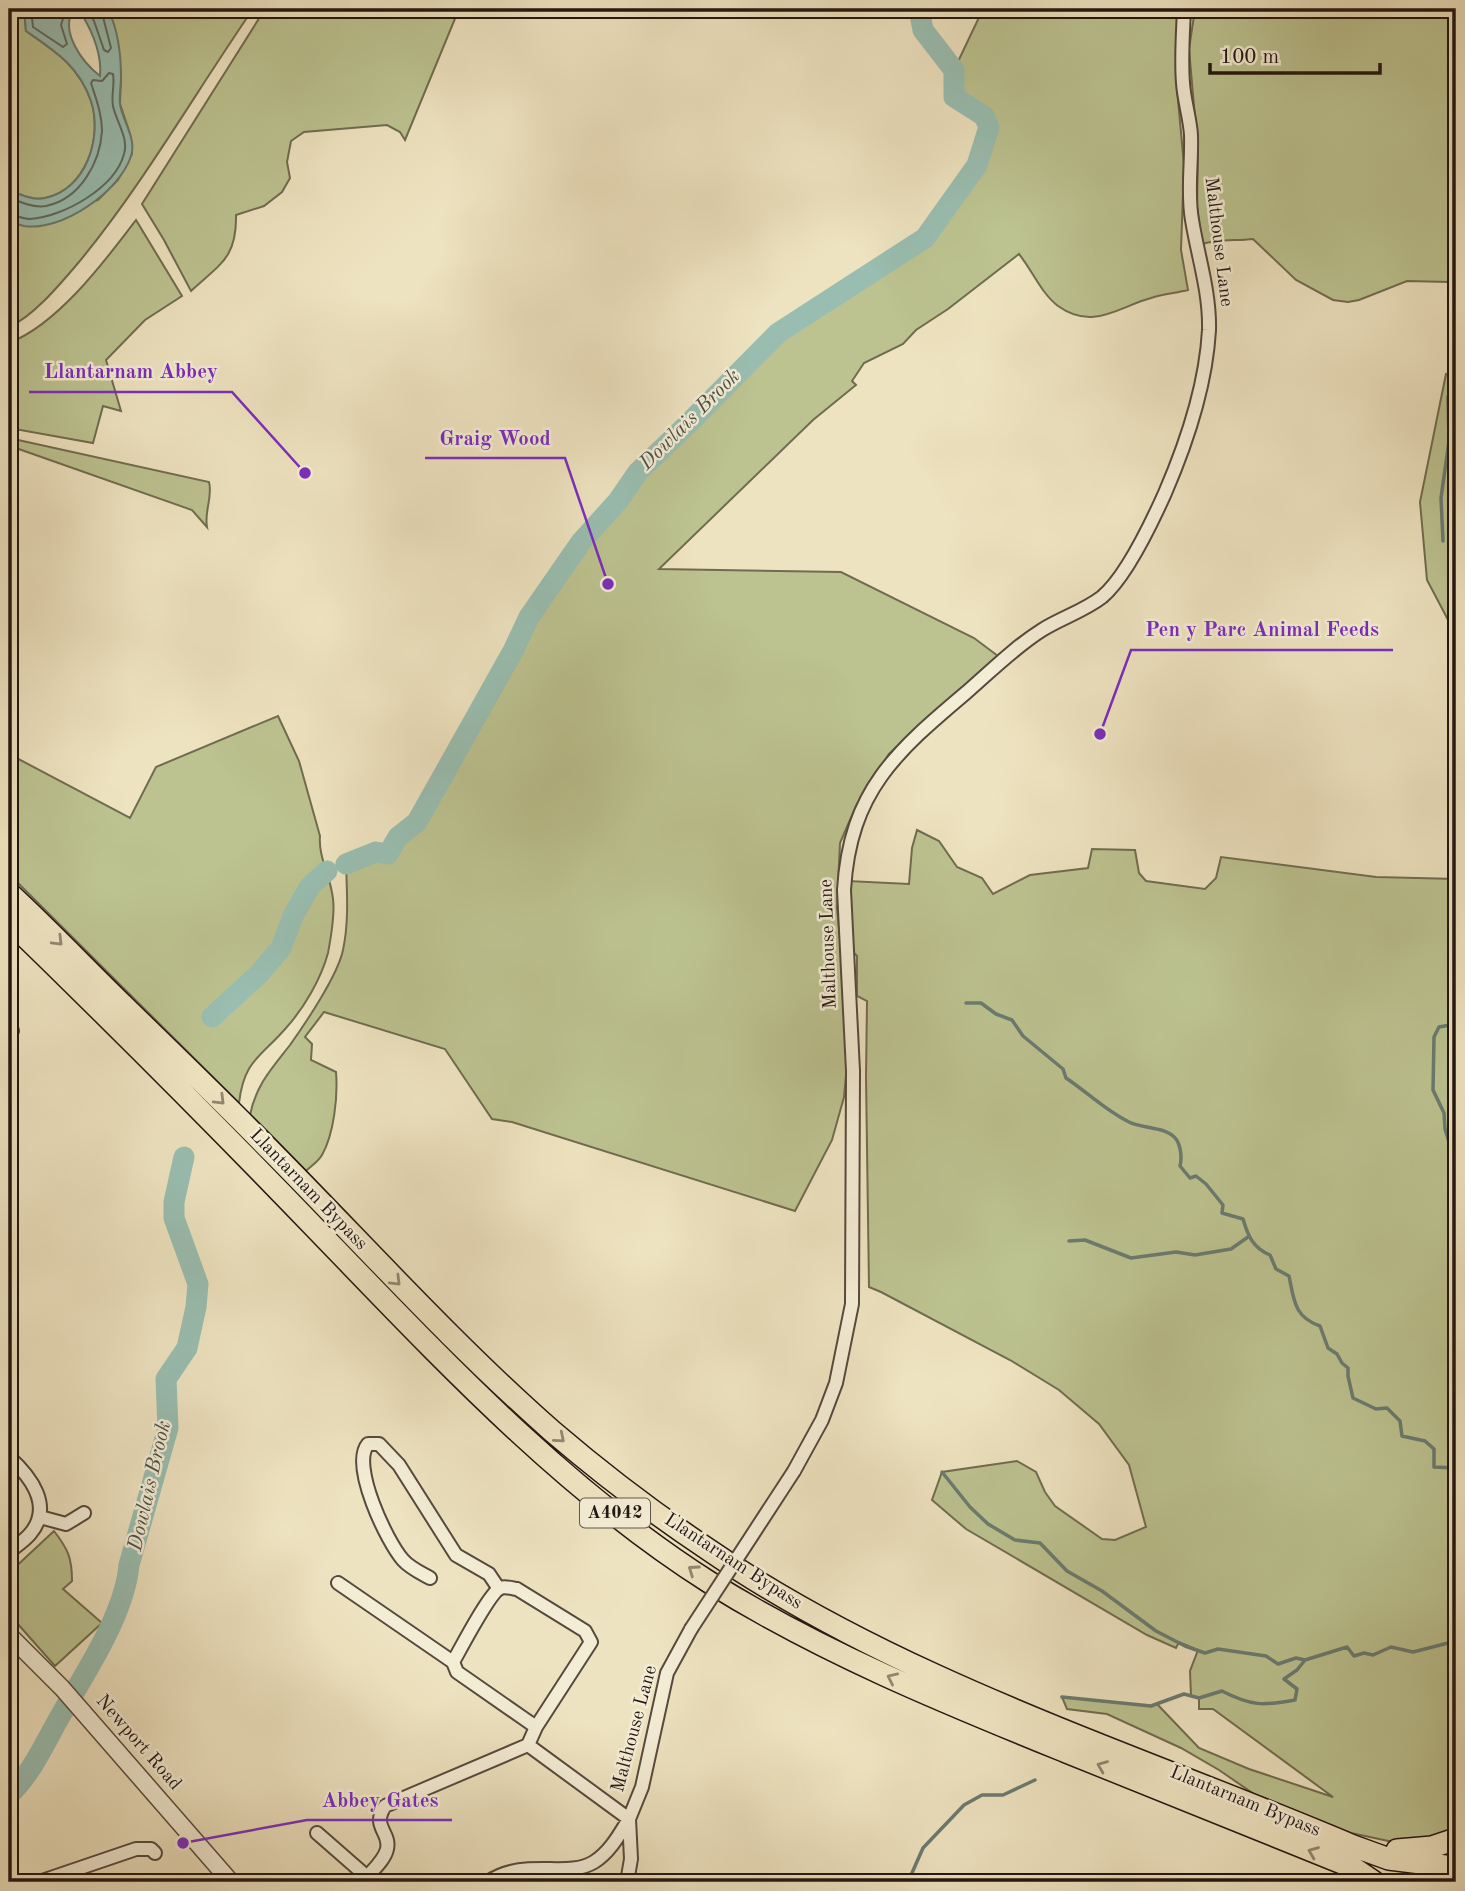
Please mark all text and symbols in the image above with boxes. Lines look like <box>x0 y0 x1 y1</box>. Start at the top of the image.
scale bar <box>1210 32 1379 76</box>
text: 100 m <box>1220 47 1279 68</box>
street label: Malthouse Lane <box>1201 176 1235 308</box>
callout: Llantarnam Abbey <box>29 350 232 392</box>
text: Llantarnam Abbey <box>44 362 218 383</box>
water label: Dowlais Brook <box>635 366 744 475</box>
callout: Graig Wood <box>425 416 565 458</box>
text: Graig Wood <box>439 429 551 450</box>
callout: Pen y Parc Animal Feeds <box>1131 608 1393 650</box>
text: Pen y Parc Animal Feeds <box>1145 620 1379 641</box>
street label: Malthouse Lane <box>817 878 841 1010</box>
one-way arrow <box>49 932 62 945</box>
one-way arrow <box>211 1092 224 1105</box>
street label: Llantarnam Bypass <box>245 1126 371 1254</box>
one-way arrow <box>387 1272 400 1285</box>
water label: Dowlais Brook <box>125 1419 175 1554</box>
one-way arrow <box>552 1430 565 1442</box>
road number: A4042 <box>580 1498 650 1528</box>
street label: Llantarnam Bypass <box>661 1510 805 1614</box>
one-way arrow <box>688 1566 701 1578</box>
street label: Malthouse Lane <box>609 1664 661 1794</box>
one-way arrow <box>887 1673 900 1687</box>
street label: Newport Road <box>92 1692 184 1794</box>
one-way arrow <box>1097 1761 1109 1775</box>
street label: Llantarnam Bypass <box>1167 1763 1323 1841</box>
callout: Abbey Gates <box>307 1778 452 1820</box>
text: Abbey Gates <box>321 1791 439 1812</box>
one-way arrow <box>1308 1846 1320 1860</box>

